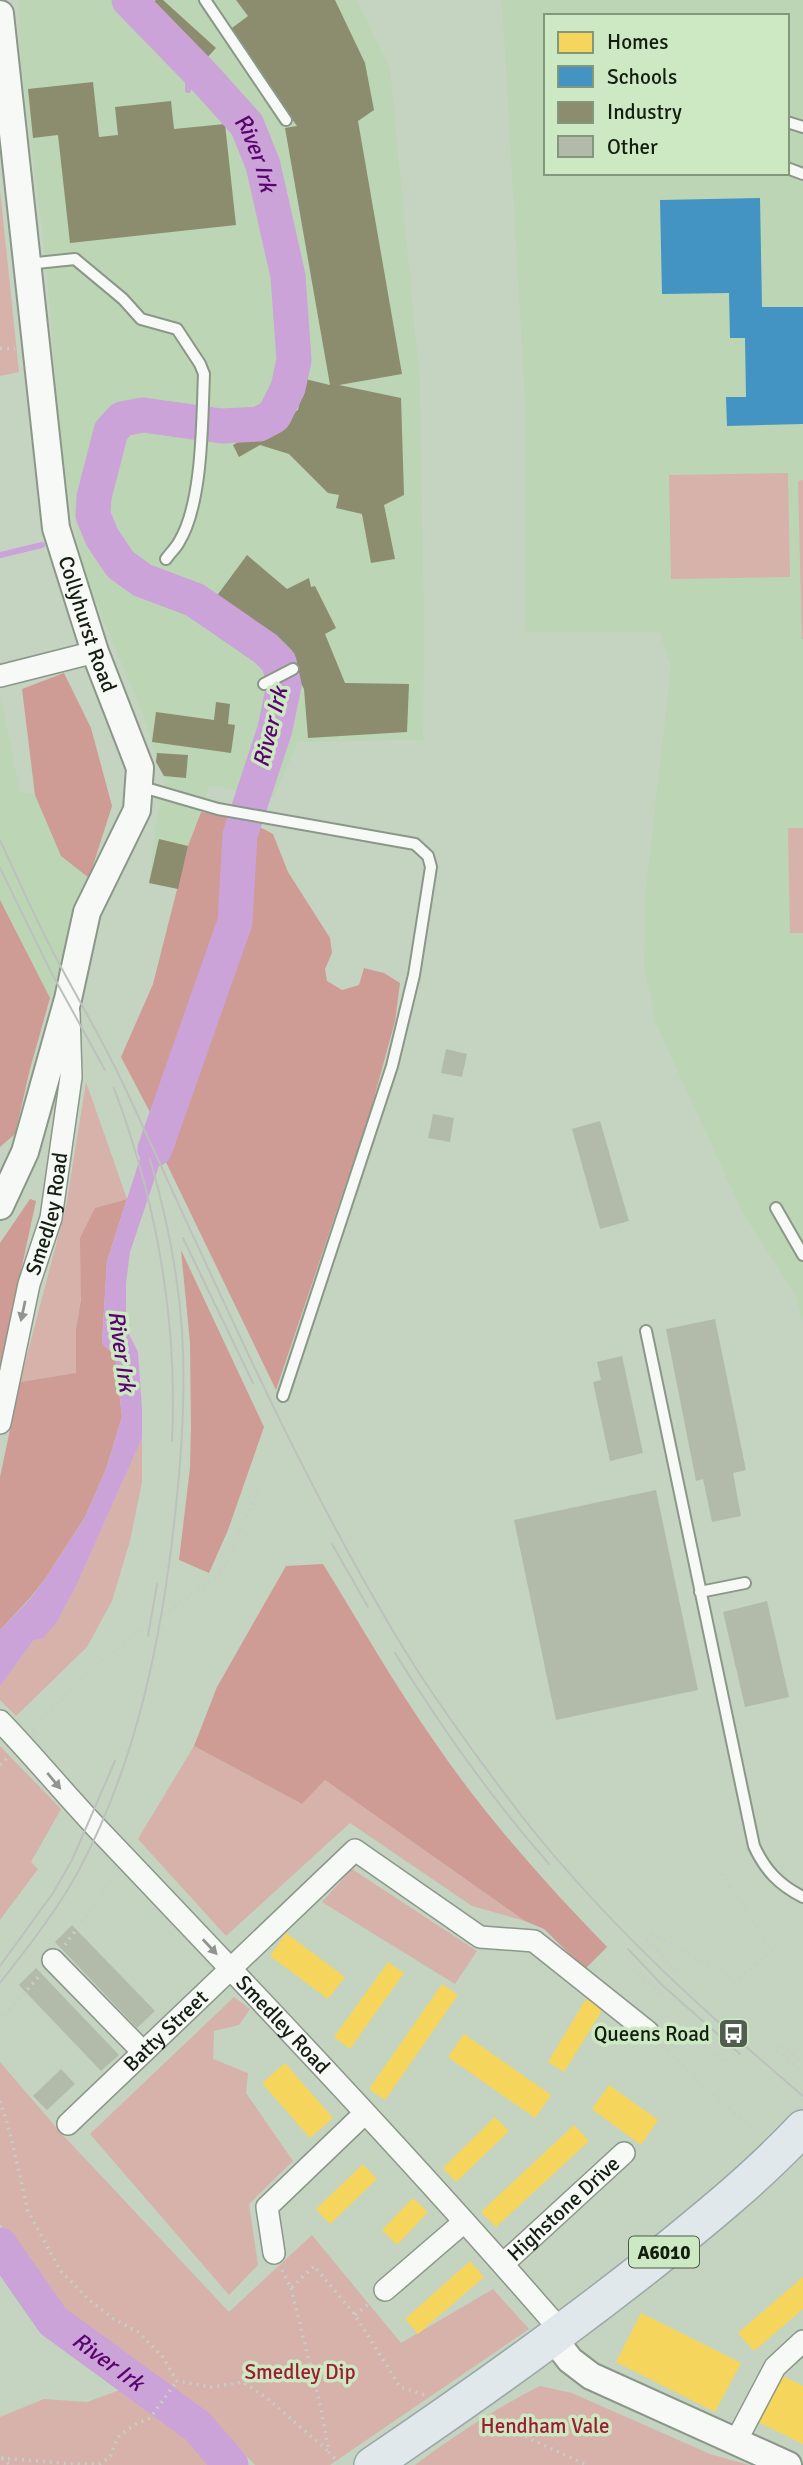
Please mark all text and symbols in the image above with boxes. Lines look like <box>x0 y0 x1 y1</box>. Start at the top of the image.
legend <box>544 14 789 175</box>
text: Homes <box>607 29 669 55</box>
text: Schools <box>607 64 677 90</box>
text: Industry <box>607 99 682 125</box>
water label: River Irk <box>228 107 283 197</box>
text: Other <box>607 134 658 160</box>
street label: Collyhurst Road <box>53 553 122 696</box>
water label: River Irk <box>247 682 295 770</box>
street label: Smedley Road <box>20 1151 73 1278</box>
one-way arrow <box>17 1300 28 1322</box>
water label: River Irk <box>101 1309 142 1396</box>
one-way arrow <box>46 1773 61 1790</box>
one-way arrow <box>201 1938 217 1955</box>
street label: Smedley Road <box>231 1970 335 2079</box>
street label: Batty Street <box>118 1984 213 2077</box>
bus stop icon: Queens Road <box>716 2017 750 2051</box>
place label: Queens Road <box>594 2021 710 2047</box>
street label: Highstone Drive <box>502 2151 625 2267</box>
road number: A6010 <box>629 2236 699 2268</box>
water label: River Irk <box>66 2326 152 2399</box>
park label: Smedley Dip <box>244 2359 356 2385</box>
park label: Hendham Vale <box>480 2413 610 2439</box>

